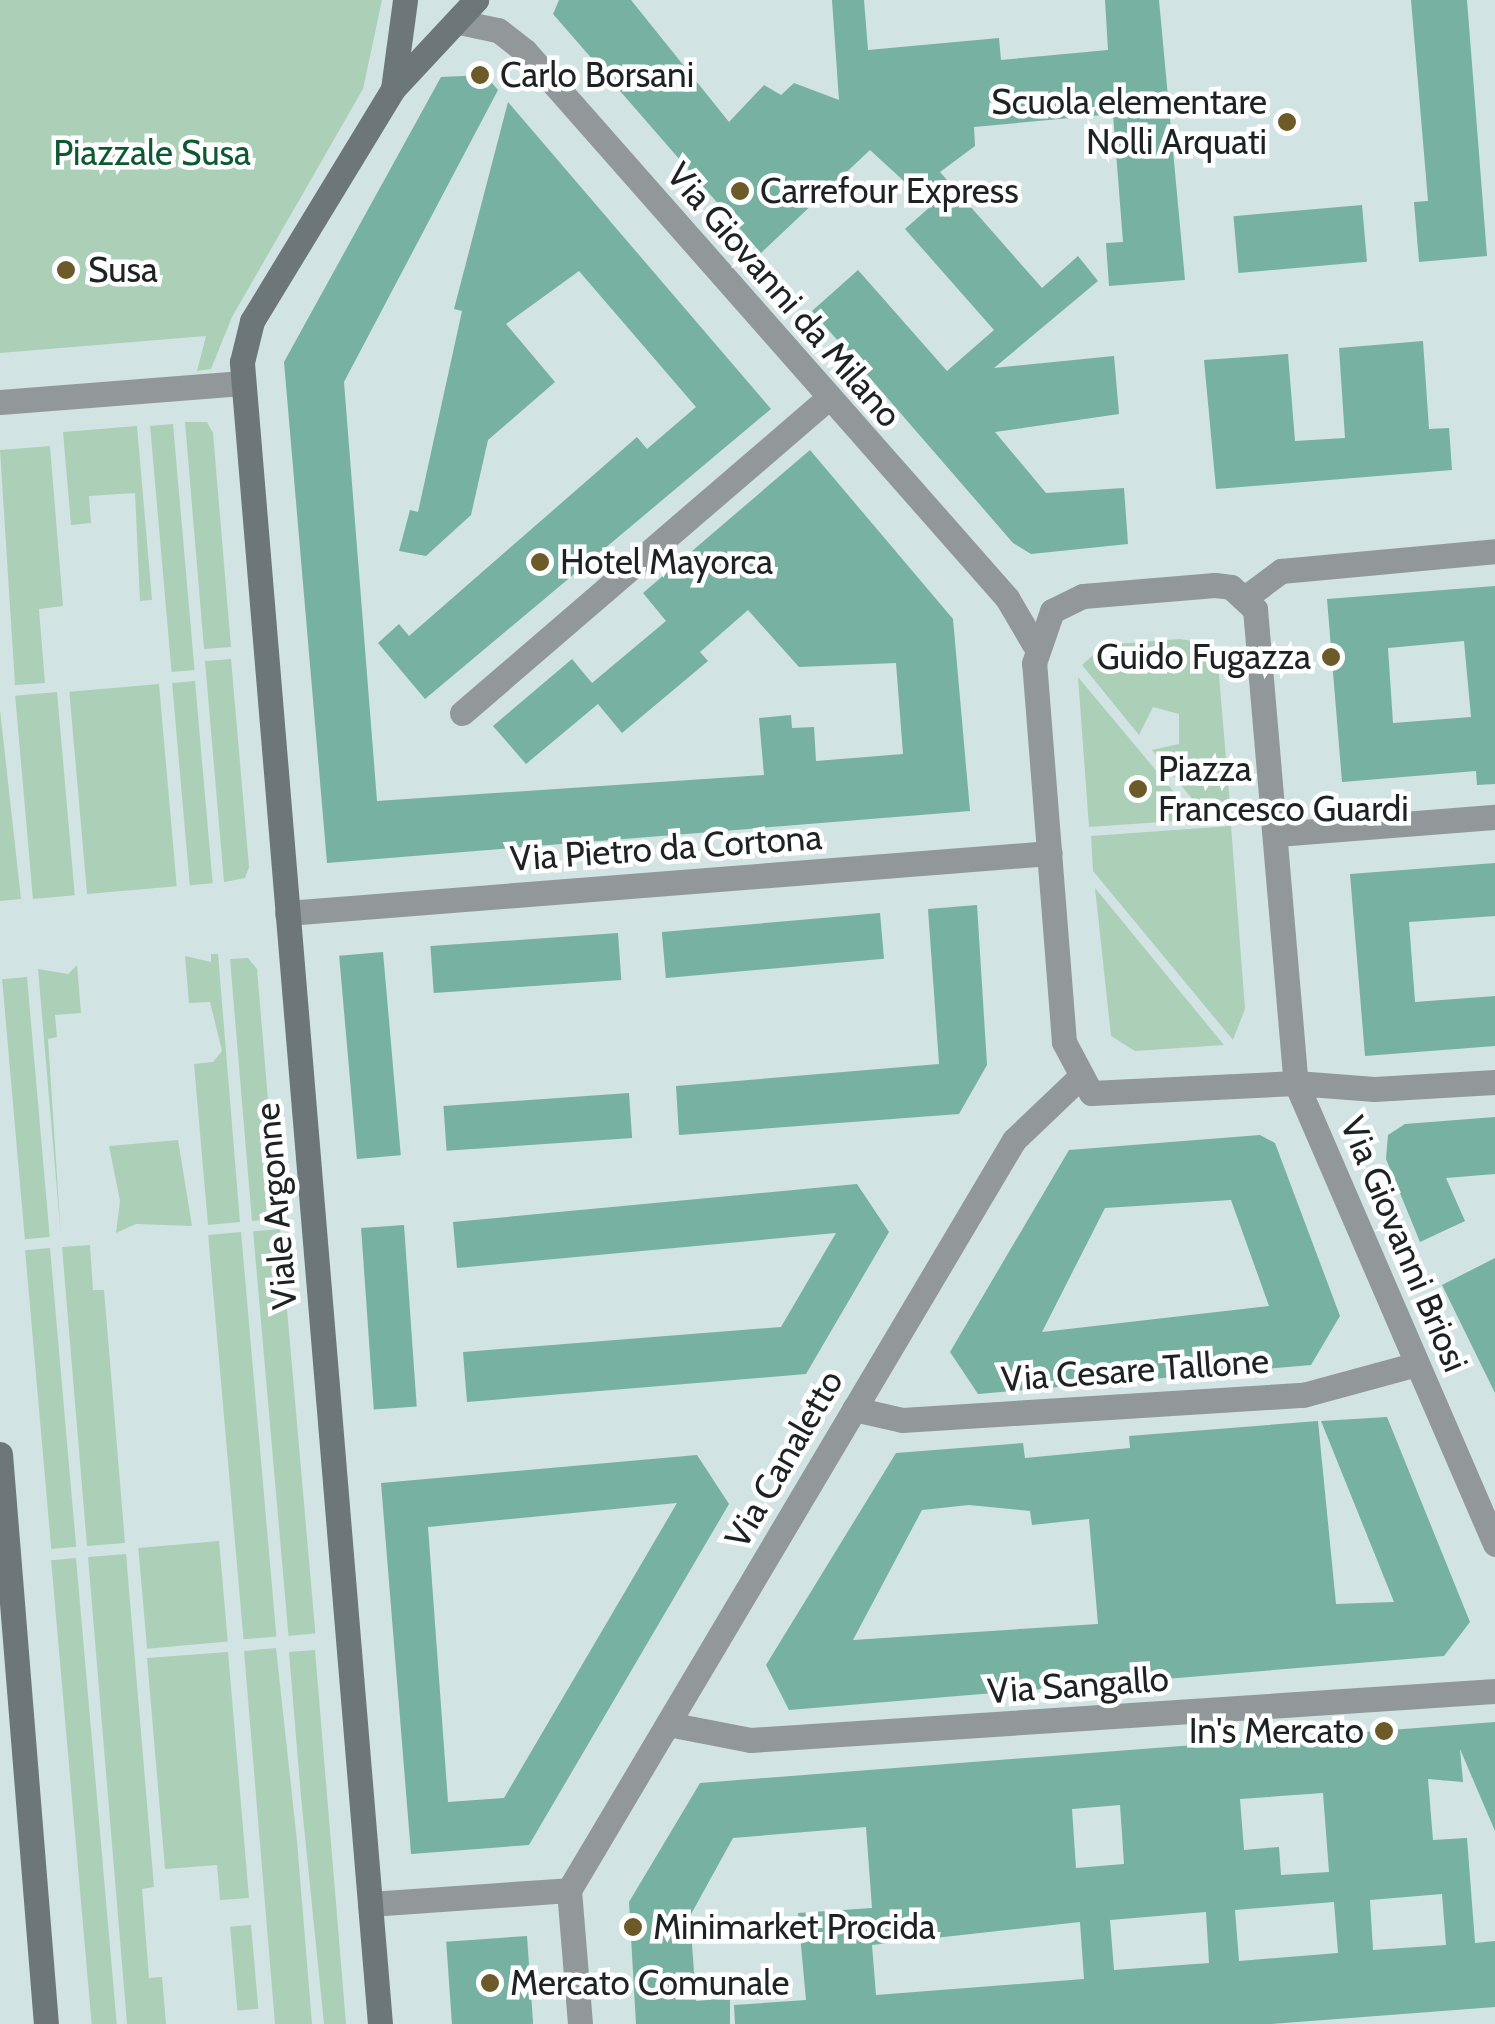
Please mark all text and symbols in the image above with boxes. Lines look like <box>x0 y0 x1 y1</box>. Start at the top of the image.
place label: Carlo Borsani <box>500 54 694 96</box>
marker: Carlo Borsani <box>469 64 491 86</box>
place label: Scuola elementare Nolli Arquati <box>991 81 1267 163</box>
marker: Scuola elementare Nolli Arquati <box>1276 111 1298 133</box>
park label: Piazzale Susa <box>53 132 251 174</box>
street label: Via Giovanni da Milano <box>658 154 910 436</box>
place label: Carrefour Express <box>760 170 1019 212</box>
marker: Carrefour Express <box>729 180 751 202</box>
place label: Susa <box>88 249 158 291</box>
marker: Susa <box>53 257 79 283</box>
place label: Hotel Mayorca <box>560 541 773 583</box>
marker: Hotel Mayorca <box>529 551 551 573</box>
place label: Guido Fugazza <box>1096 636 1311 678</box>
marker: Guido Fugazza <box>1320 646 1342 668</box>
place label: Piazza Francesco Guardi <box>1158 748 1409 830</box>
marker: Piazza Francesco Guardi <box>1127 778 1149 800</box>
street label: Via Pietro da Cortona <box>509 816 823 880</box>
street label: Viale Argonne <box>246 1101 306 1311</box>
street label: Via Giovanni Briosi <box>1331 1110 1477 1378</box>
street label: Via Cesare Tallone <box>1000 1340 1270 1400</box>
street label: Via Canaletto <box>716 1363 852 1555</box>
street label: Via Sangallo <box>986 1658 1170 1712</box>
place label: In's Mercato <box>1189 1710 1364 1752</box>
marker: In's Mercato <box>1373 1720 1395 1742</box>
place label: Minimarket Procida <box>653 1906 936 1948</box>
marker: Minimarket Procida <box>622 1916 644 1938</box>
place label: Mercato Comunale <box>510 1962 789 2004</box>
marker: Mercato Comunale <box>479 1972 501 1994</box>

